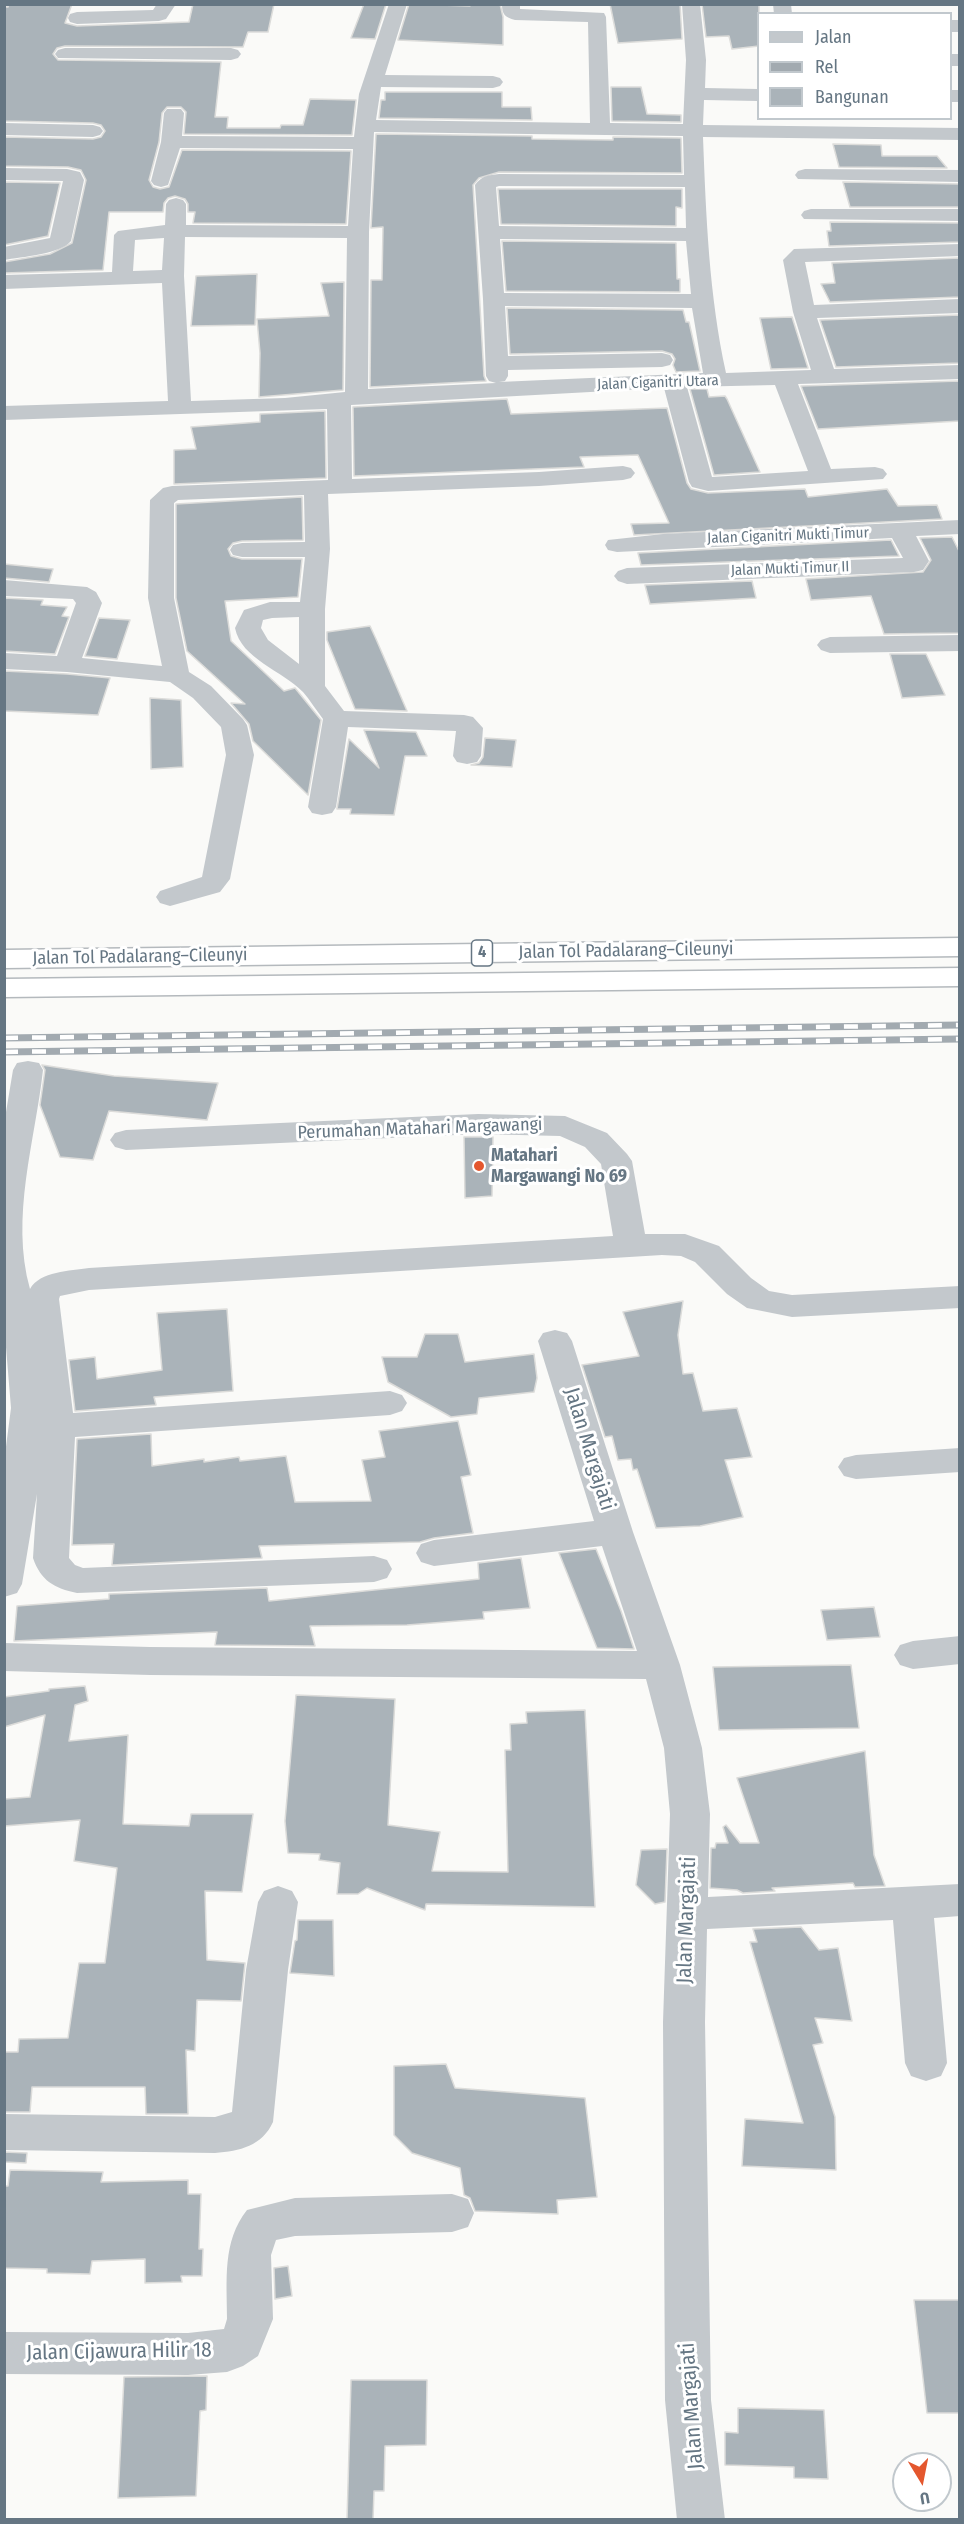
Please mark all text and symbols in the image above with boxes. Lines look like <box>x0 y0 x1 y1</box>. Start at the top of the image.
legend <box>757 12 952 120</box>
text: Jalan <box>815 26 852 48</box>
text: Rel <box>815 56 838 78</box>
text: Bangunan <box>815 86 889 108</box>
street label: Jalan Ciganitri Utara <box>597 372 719 394</box>
street label: Jalan Ciganitri Mukti Timur <box>707 524 869 548</box>
street label: Jalan Mukti Timur II <box>731 558 849 580</box>
street label: Jalan Tol Padalarang–Cileunyi <box>518 938 734 964</box>
road number: 4 <box>472 940 492 966</box>
street label: Jalan Tol Padalarang–Cileunyi <box>32 944 248 970</box>
street label: Perumahan Matahari Margawangi <box>297 1114 543 1144</box>
place label: Matahari Margawangi No 69 <box>491 1145 627 1188</box>
marker: Matahari Margawangi No 69 <box>472 1159 486 1173</box>
street label: Jalan Margajati <box>558 1385 620 1513</box>
street label: Jalan Margajati <box>672 1856 702 1984</box>
street label: Jalan Cijawura Hilir 18 <box>26 2338 212 2366</box>
street label: Jalan Margajati <box>675 2342 709 2470</box>
north arrow <box>892 2452 952 2512</box>
text: U <box>919 2488 931 2508</box>

